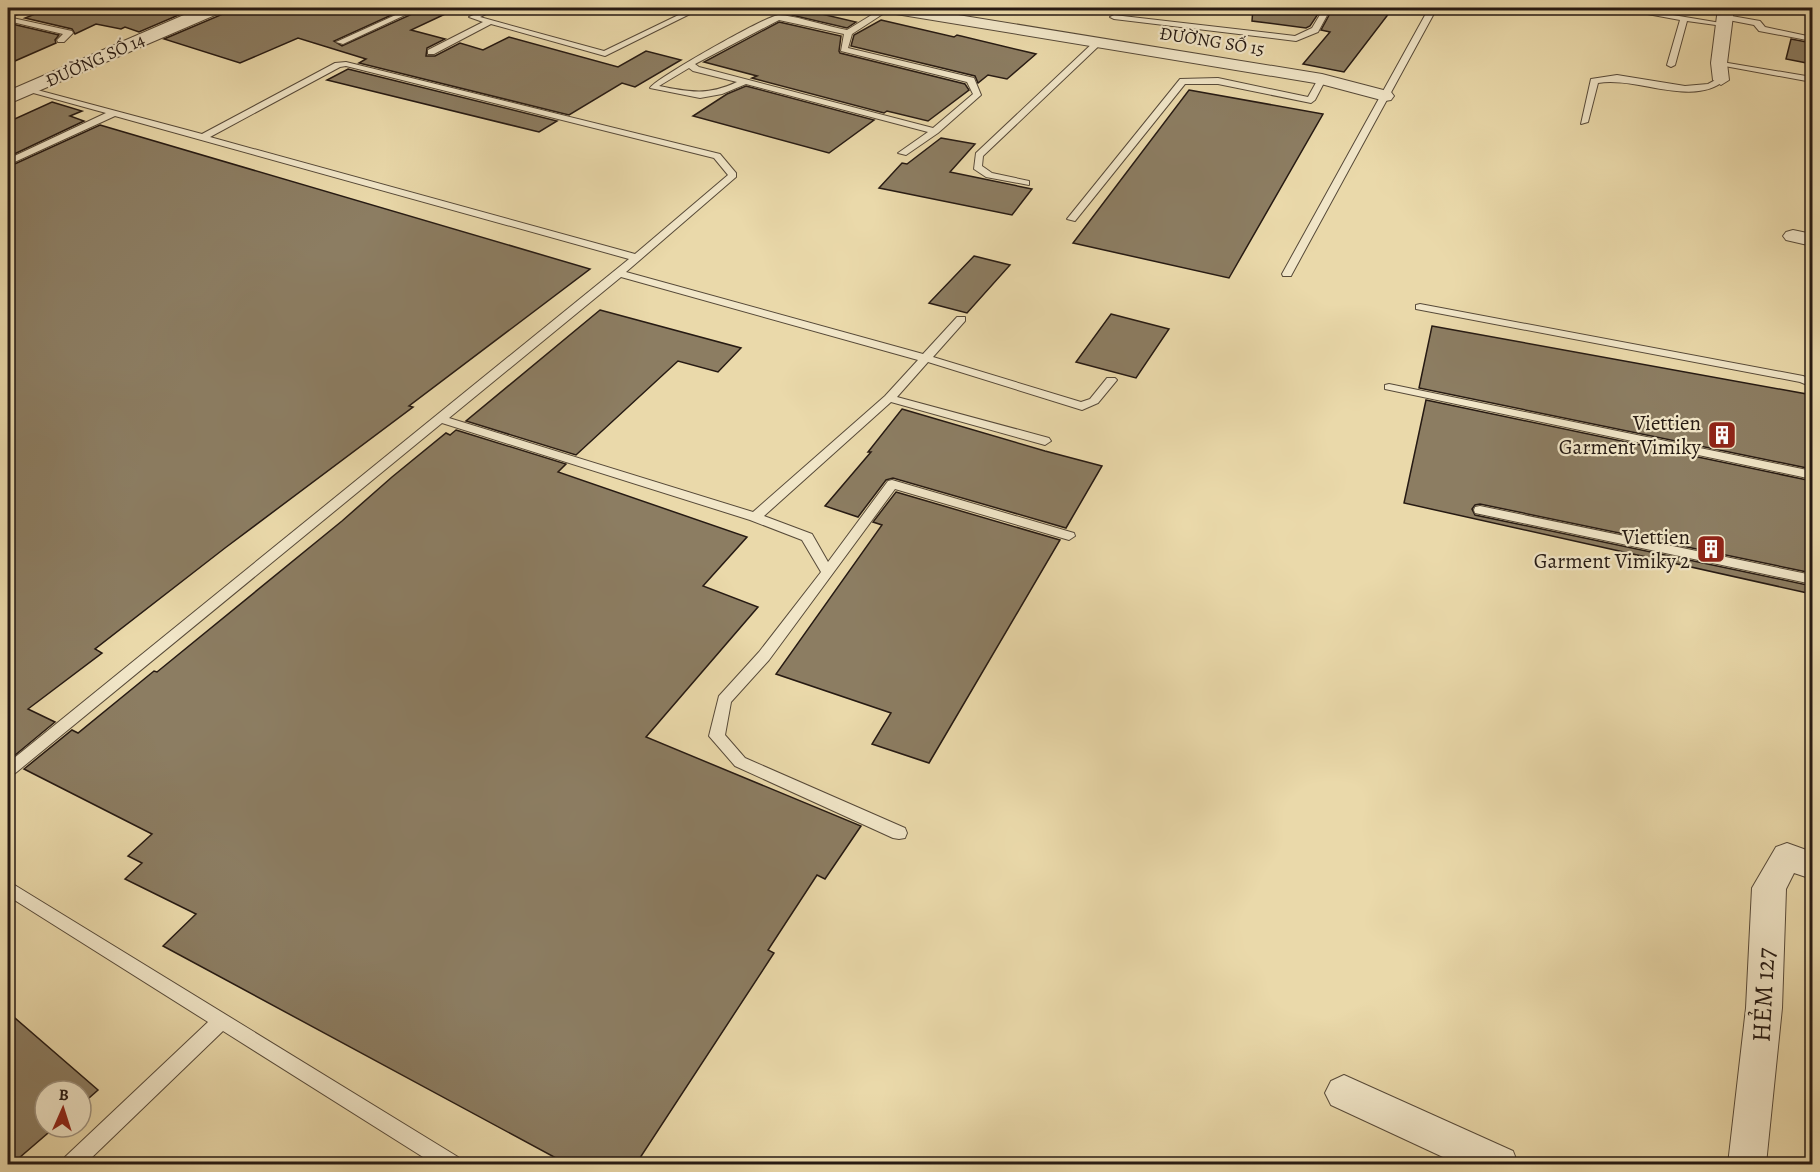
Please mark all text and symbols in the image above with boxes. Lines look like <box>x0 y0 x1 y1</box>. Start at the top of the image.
street label: ĐƯỜNG SỐ 15 <box>1158 21 1266 61</box>
street label: ĐƯỜNG SỐ 14 <box>42 27 148 93</box>
place label: Viettien Garment Vimiky <box>1559 409 1702 461</box>
building icon: Viettien Garment Vimiky <box>1706 419 1738 451</box>
place label: Viettien Garment Vimiky 2 <box>1534 523 1690 575</box>
building icon: Viettien Garment Vimiky 2 <box>1695 533 1727 565</box>
street label: HẺM 127 <box>1744 947 1783 1043</box>
north arrow <box>33 1079 93 1139</box>
text: B <box>58 1084 69 1106</box>

